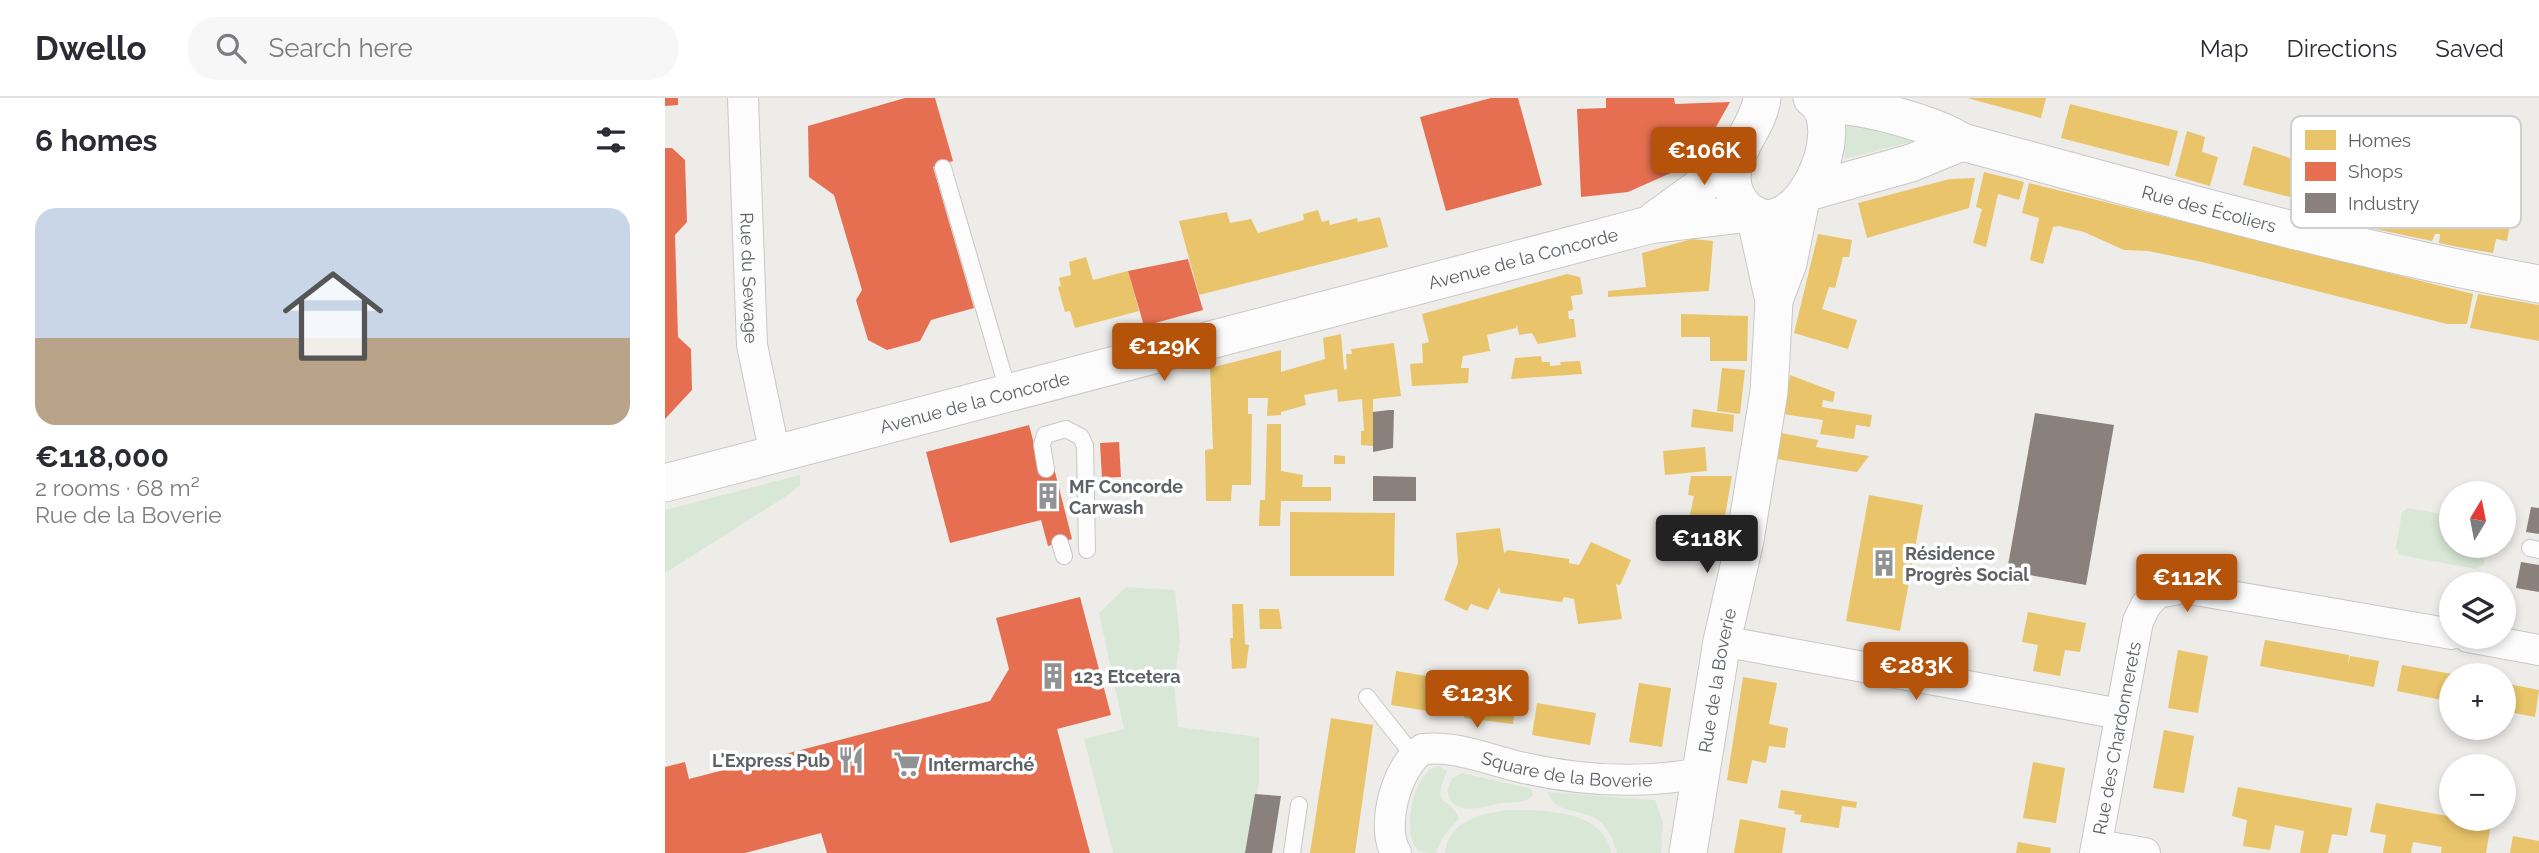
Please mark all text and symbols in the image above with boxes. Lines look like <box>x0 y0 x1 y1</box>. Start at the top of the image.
search box <box>188 17 678 80</box>
text: Dwello <box>35 29 146 68</box>
icon: search <box>212 29 250 67</box>
text: Search here <box>268 33 413 63</box>
text: Map <box>2200 34 2249 63</box>
text: Directions <box>2287 34 2397 63</box>
text: Saved <box>2435 34 2504 63</box>
legend <box>2291 116 2521 228</box>
icon: filters <box>592 121 630 159</box>
text: 6 homes <box>35 123 157 158</box>
pin: €106K <box>1655 127 1753 187</box>
text: Homes <box>2348 129 2411 151</box>
text: €106K <box>1667 136 1741 163</box>
text: Shops <box>2348 160 2403 182</box>
street label: Rue des Écoliers <box>2139 181 2279 236</box>
text: Industry <box>2348 192 2419 214</box>
street label: Rue du Sewage <box>737 212 762 344</box>
street label: Avenue de la Concorde <box>1426 223 1621 293</box>
icon: home <box>270 253 396 379</box>
pin: €129K <box>1115 324 1213 383</box>
text: €129K <box>1128 332 1200 359</box>
street label: Avenue de la Concorde <box>877 367 1072 437</box>
text: €118,000 <box>35 439 169 474</box>
text: 2 rooms · 68 m² <box>35 474 200 501</box>
place label: MF Concorde Carwash <box>1069 476 1183 518</box>
building icon: MF Concorde Carwash <box>1033 481 1063 511</box>
north arrow <box>2439 481 2517 558</box>
map controls <box>2439 481 2516 831</box>
text: Rue de la Boverie <box>35 501 222 528</box>
pin: €118K <box>1658 516 1756 575</box>
text: €118K <box>1672 524 1742 551</box>
place label: Résidence Progrès Social <box>1905 543 2029 585</box>
building icon: Résidence Progrès Social <box>1869 548 1899 578</box>
pin: €112K <box>2138 554 2236 614</box>
text: €112K <box>2152 563 2222 590</box>
button: layers <box>2439 572 2516 649</box>
street label: Rue de la Boverie <box>1694 606 1740 754</box>
street label: Rue des Chardonnerets <box>2088 639 2145 836</box>
pin: €283K <box>1867 642 1965 702</box>
text: €283K <box>1879 651 1953 678</box>
building icon: 123 Etcetera <box>1038 661 1068 691</box>
button: + <box>2439 663 2516 740</box>
place label: 123 Etcetera <box>1074 666 1181 687</box>
pin: €123K <box>1428 670 1526 730</box>
text: €123K <box>1442 679 1512 706</box>
restaurant icon: L'Express Pub <box>836 745 866 775</box>
street label: Square de la Boverie <box>1479 747 1653 790</box>
supermarket icon: Intermarché <box>892 749 922 779</box>
place label: L'Express Pub <box>712 750 830 771</box>
place label: Intermarché <box>928 754 1034 775</box>
button: − <box>2439 754 2516 831</box>

